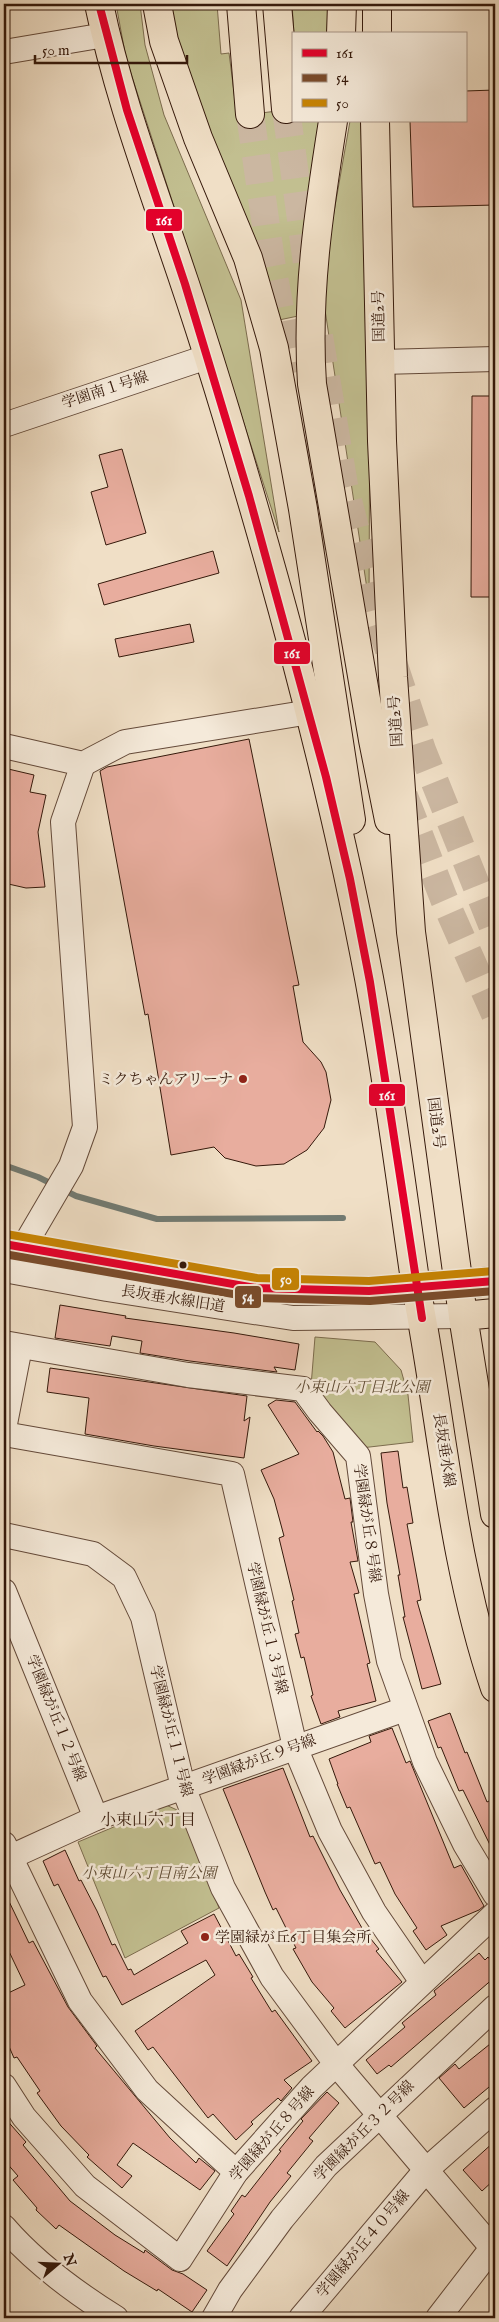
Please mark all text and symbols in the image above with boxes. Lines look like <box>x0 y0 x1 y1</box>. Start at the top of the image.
scale bar <box>35 32 188 64</box>
legend <box>292 32 466 122</box>
text: 50 m <box>42 41 70 60</box>
text: 161 <box>336 44 353 63</box>
text: 54 <box>336 68 349 87</box>
text: 50 <box>336 94 349 113</box>
line badge: 161 <box>145 208 183 232</box>
text: 161 <box>156 212 172 230</box>
street label: 国道2号 <box>369 290 389 342</box>
street label: 学園南１号線 <box>59 367 151 413</box>
line badge: 161 <box>273 641 311 665</box>
text: 161 <box>284 645 300 663</box>
street label: 国道2号 <box>385 694 407 748</box>
place label: ミクちゃんアリーナ <box>99 1070 233 1089</box>
marker: ミクちゃんアリーナ <box>237 1073 249 1085</box>
line badge: 161 <box>368 1083 406 1107</box>
text: 161 <box>379 1087 395 1105</box>
street label: 国道2号 <box>423 1096 449 1150</box>
unlabelled marker <box>178 1260 188 1270</box>
line badge: 50 <box>271 1267 300 1291</box>
text: 50 <box>280 1271 292 1289</box>
street label: 長坂垂水線旧道 <box>120 1281 226 1317</box>
line badge: 54 <box>234 1285 262 1309</box>
text: 54 <box>242 1288 255 1306</box>
park label: 小束山六丁目北公園 <box>294 1378 432 1397</box>
street label: 長坂垂水線 <box>429 1411 459 1489</box>
street label: 学園緑が丘８号線 <box>349 1462 385 1584</box>
street label: 学園緑が丘１３号線 <box>243 1560 291 1696</box>
street label: 学園緑が丘１２号線 <box>22 1652 90 1784</box>
street label: 学園緑が丘１１号線 <box>145 1663 197 1799</box>
street label: 学園緑が丘９号線 <box>199 1731 319 1789</box>
district label: 小束山六丁目 <box>100 1811 196 1831</box>
park label: 小束山六丁目南公園 <box>81 1864 219 1883</box>
place label: 学園緑が丘6丁目集会所 <box>215 1928 371 1947</box>
marker: 学園緑が丘6丁目集会所 <box>199 1931 211 1943</box>
street label: 学園緑が丘３２号線 <box>310 2077 418 2185</box>
street label: 学園緑が丘８号線 <box>225 2082 319 2186</box>
street label: 学園緑が丘４０号線 <box>312 2186 414 2302</box>
north arrow <box>32 2240 82 2290</box>
text: N <box>59 2250 80 2269</box>

